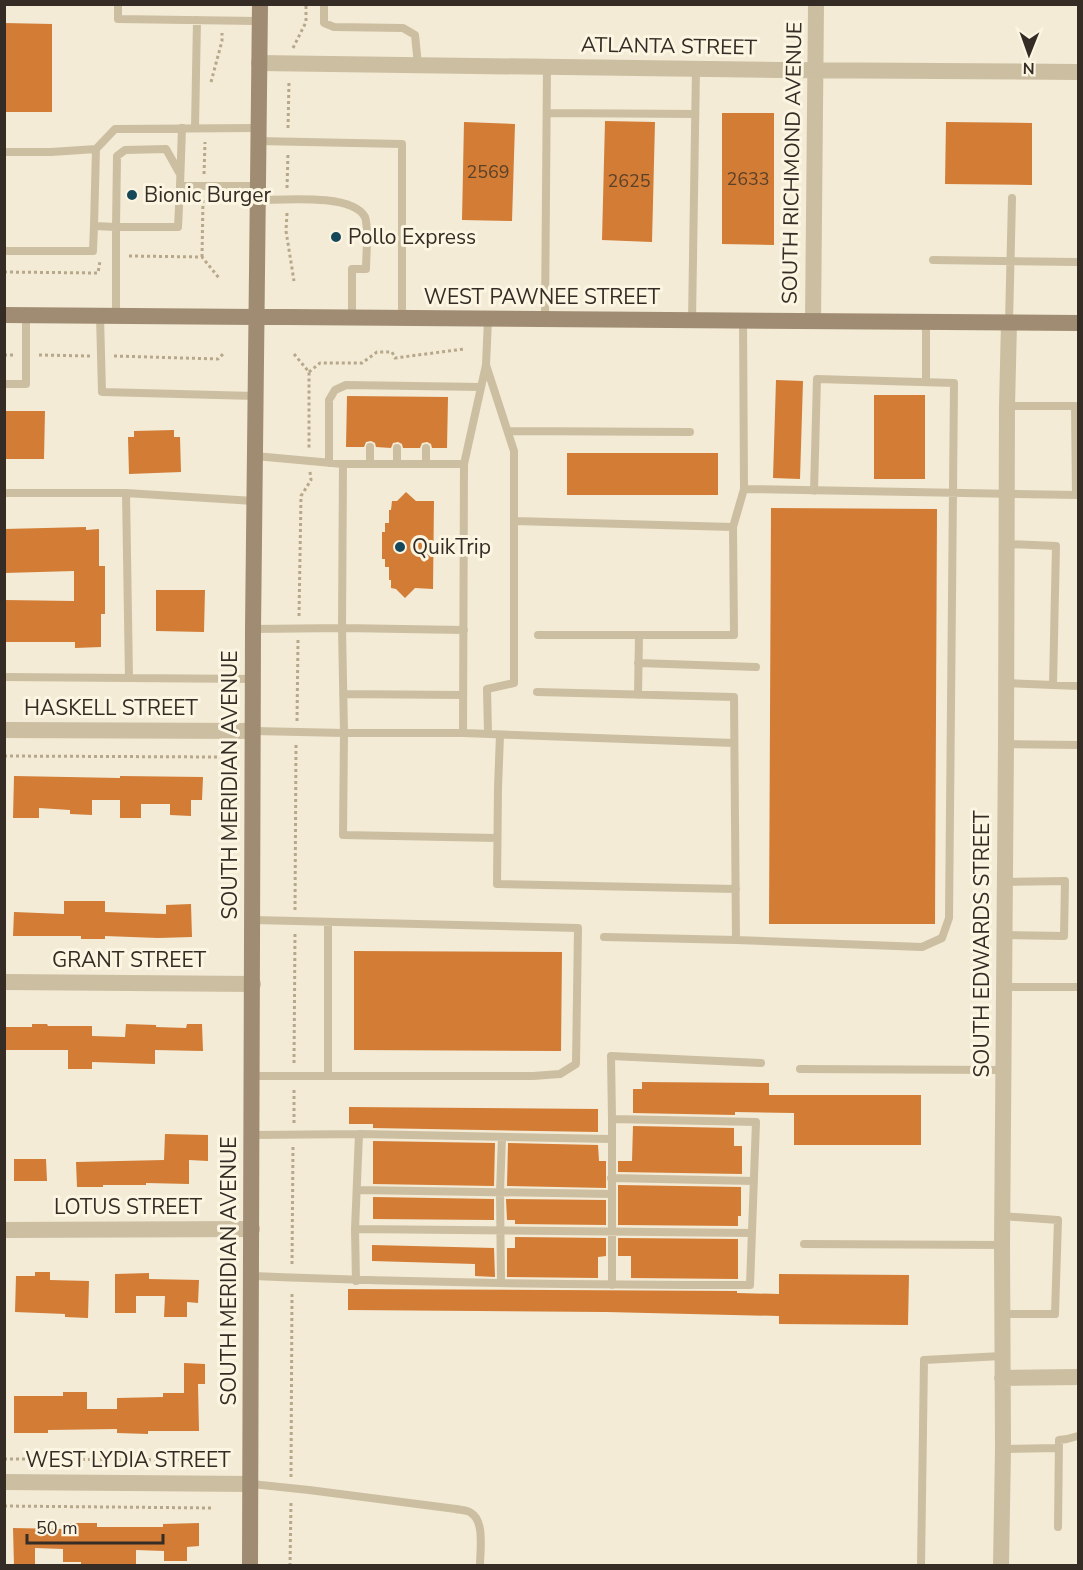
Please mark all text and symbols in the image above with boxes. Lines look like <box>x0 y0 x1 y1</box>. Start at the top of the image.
street label: SOUTH RICHMOND AVENUE <box>776 22 808 304</box>
north arrow <box>999 24 1059 84</box>
street label: ATLANTA STREET <box>581 30 758 62</box>
text: N <box>1023 57 1035 79</box>
house number: 2569 <box>466 160 510 184</box>
house number: 2633 <box>726 167 770 191</box>
house number: 2625 <box>607 169 651 193</box>
place label: Bionic Burger <box>144 181 272 209</box>
marker: Bionic Burger <box>125 188 139 202</box>
place label: Pollo Express <box>348 223 476 251</box>
marker: Pollo Express <box>329 230 343 244</box>
street label: WEST PAWNEE STREET <box>424 283 661 311</box>
place label: QuikTrip <box>412 533 491 561</box>
marker: QuikTrip <box>393 540 407 554</box>
street label: SOUTH MERIDIAN AVENUE <box>216 650 244 920</box>
street label: HASKELL STREET <box>24 694 198 722</box>
street label: SOUTH EDWARDS STREET <box>968 810 996 1078</box>
street label: GRANT STREET <box>52 946 206 974</box>
street label: SOUTH MERIDIAN AVENUE <box>215 1136 243 1406</box>
street label: LOTUS STREET <box>54 1193 202 1221</box>
street label: WEST LYDIA STREET <box>25 1446 231 1474</box>
scale bar <box>27 1507 164 1545</box>
text: 50 m <box>36 1516 78 1540</box>

